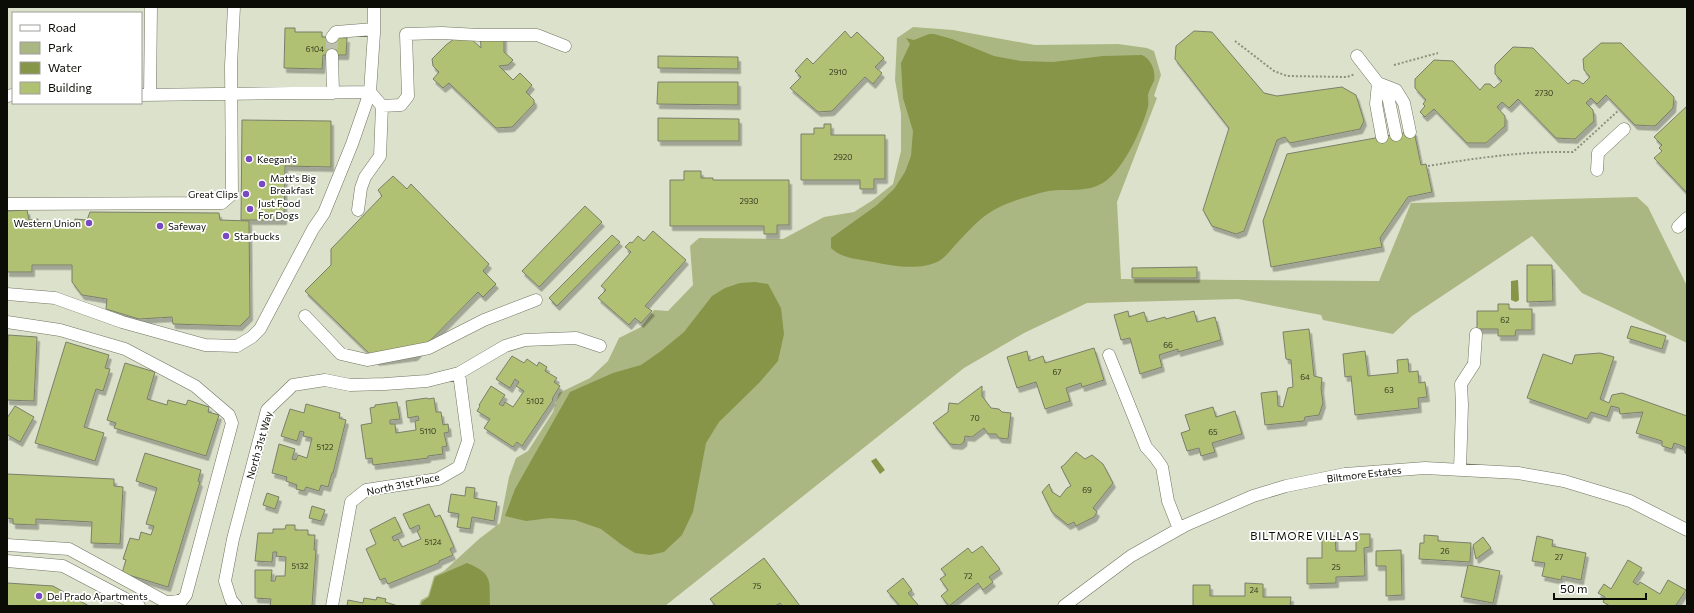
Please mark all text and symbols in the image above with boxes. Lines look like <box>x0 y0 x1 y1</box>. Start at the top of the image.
legend <box>12 12 142 104</box>
text: Road <box>48 20 76 34</box>
text: Park <box>48 40 74 54</box>
house number: 6104 <box>306 44 324 54</box>
text: Water <box>48 60 82 74</box>
house number: 2910 <box>829 67 847 77</box>
text: Building <box>48 80 92 94</box>
house number: 2730 <box>1535 88 1553 98</box>
house number: 2920 <box>834 152 852 162</box>
place label: Keegan's <box>257 153 297 165</box>
marker: Keegan's <box>244 154 254 164</box>
place label: Matt's Big Breakfast <box>270 172 316 196</box>
marker: Matt's Big Breakfast <box>257 179 267 189</box>
place label: Great Clips <box>188 188 238 200</box>
marker: Great Clips <box>241 189 251 199</box>
house number: 2930 <box>739 196 759 206</box>
place label: Just Food For Dogs <box>258 197 301 221</box>
marker: Just Food For Dogs <box>245 204 255 214</box>
place label: Western Union <box>13 217 81 229</box>
marker: Western Union <box>84 218 94 228</box>
place label: Safeway <box>168 220 206 232</box>
marker: Safeway <box>155 221 165 231</box>
place label: Starbucks <box>234 230 280 242</box>
marker: Starbucks <box>221 231 231 241</box>
house number: 62 <box>1500 315 1510 325</box>
house number: 66 <box>1163 340 1173 350</box>
house number: 67 <box>1052 367 1062 377</box>
house number: 64 <box>1300 372 1310 382</box>
house number: 63 <box>1384 385 1394 395</box>
house number: 5102 <box>526 396 544 406</box>
street label: North 31st Way <box>244 410 274 480</box>
house number: 70 <box>970 413 980 423</box>
house number: 5110 <box>420 426 436 436</box>
house number: 65 <box>1208 427 1218 437</box>
house number: 5122 <box>317 442 334 452</box>
street label: Biltmore Estates <box>1326 463 1402 485</box>
street label: North 31st Place <box>366 470 440 498</box>
house number: 69 <box>1082 485 1092 495</box>
district label: BILTMORE VILLAS <box>1250 529 1360 542</box>
house number: 5124 <box>424 537 442 547</box>
house number: 26 <box>1440 546 1450 556</box>
house number: 27 <box>1555 552 1563 562</box>
house number: 5132 <box>292 561 309 571</box>
house number: 25 <box>1331 562 1341 572</box>
house number: 72 <box>964 571 973 581</box>
scale bar <box>1554 575 1646 601</box>
house number: 75 <box>753 581 762 591</box>
text: 50 m <box>1560 581 1588 595</box>
house number: 24 <box>1249 585 1259 595</box>
place label: Del Prado Apartments <box>47 590 148 602</box>
marker: Del Prado Apartments <box>34 591 44 601</box>

